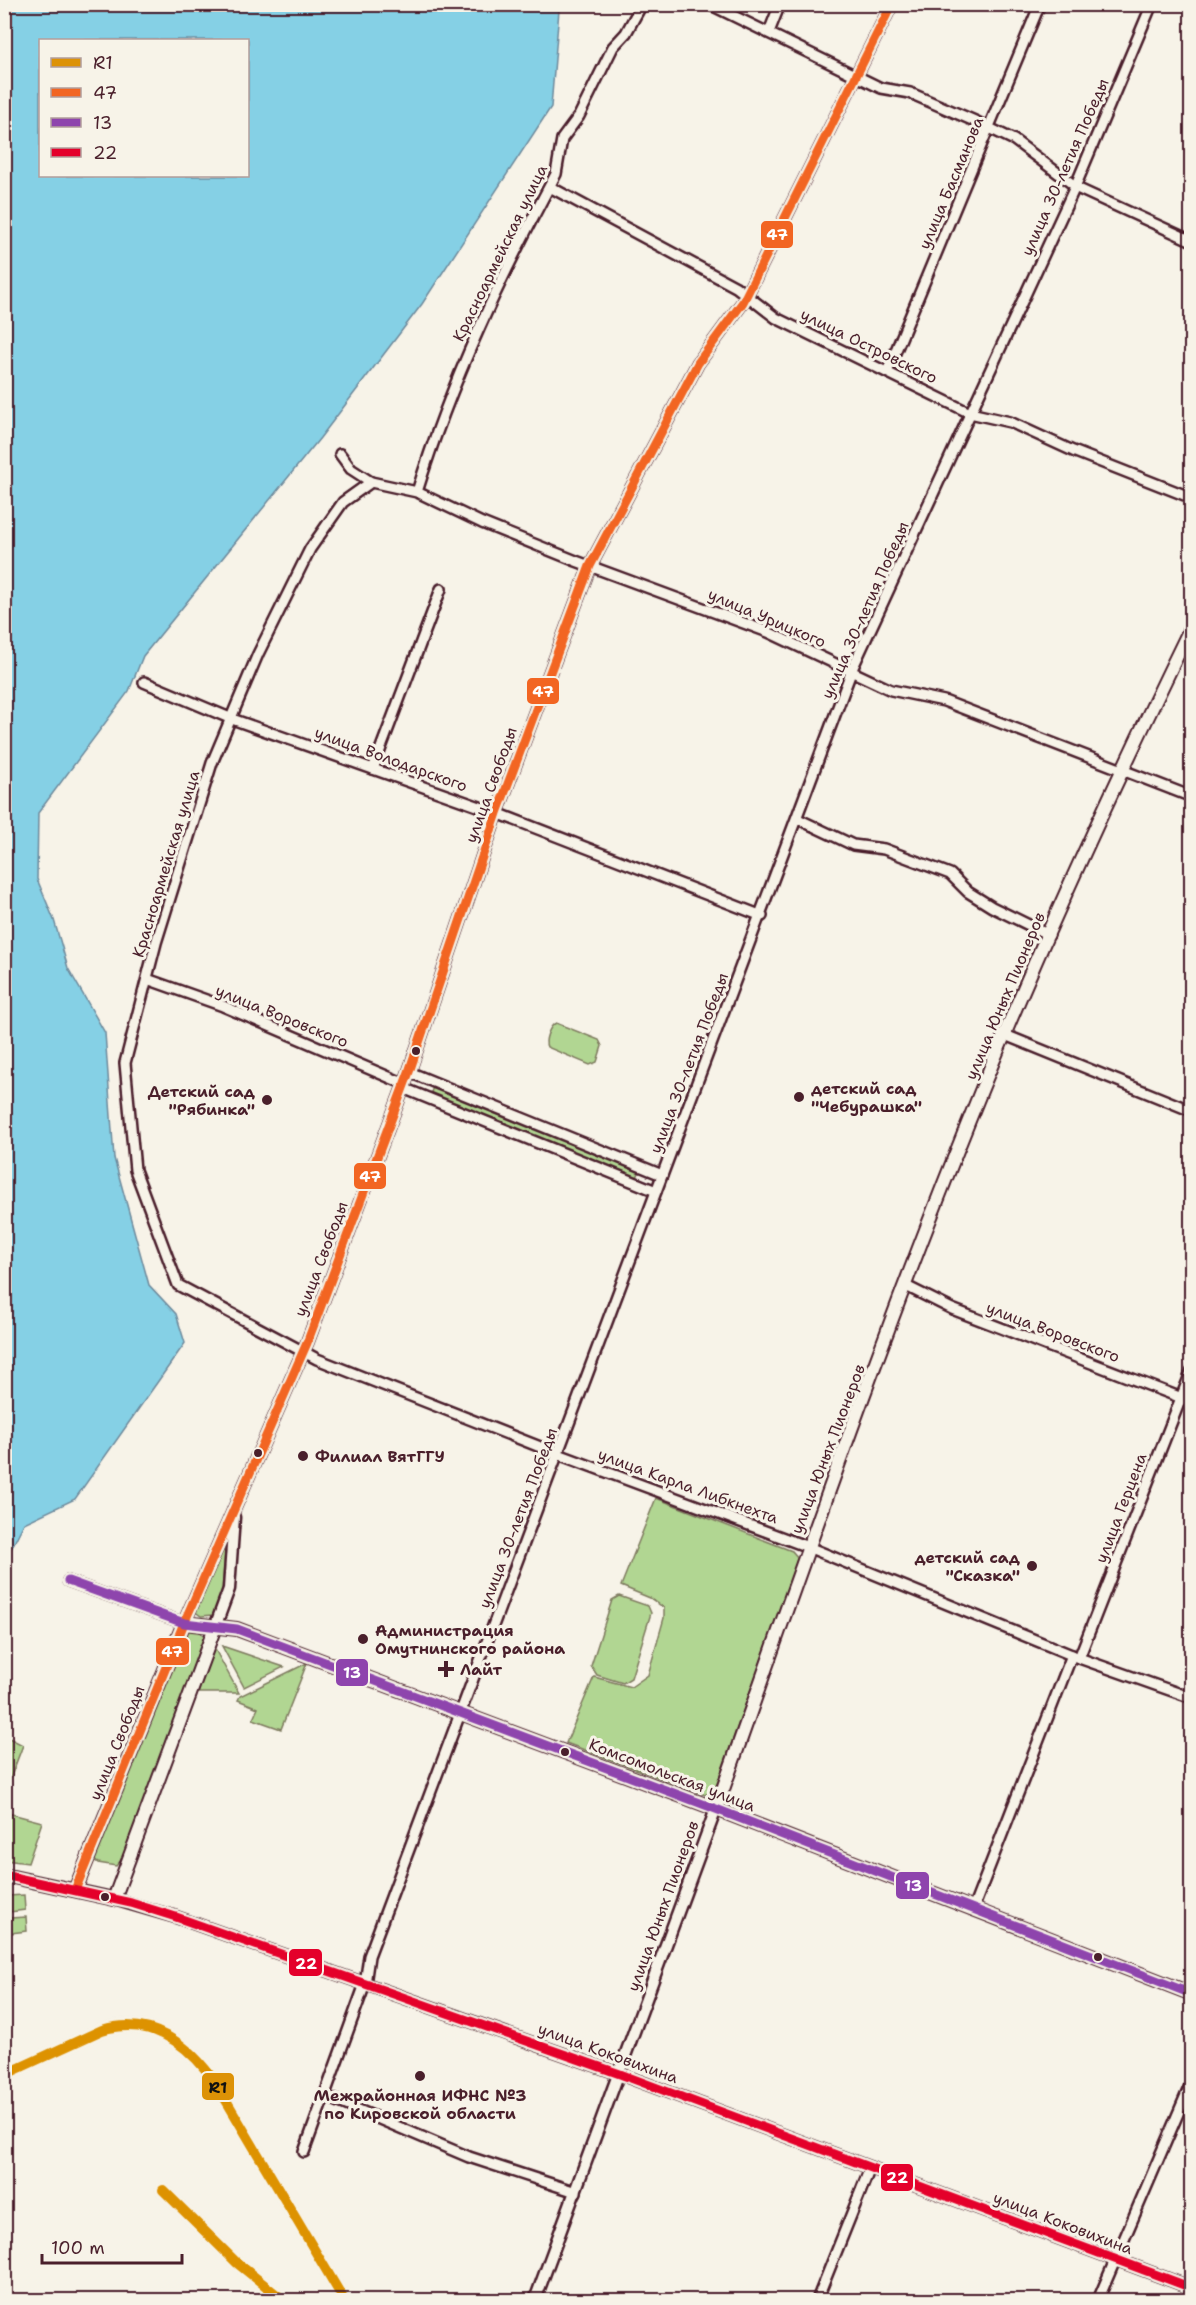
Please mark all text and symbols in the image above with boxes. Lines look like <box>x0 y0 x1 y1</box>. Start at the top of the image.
legend <box>39 39 249 177</box>
text: R1 <box>93 51 113 75</box>
street label: улица 30-летия Победы <box>1016 75 1114 259</box>
text: 47 <box>93 81 117 105</box>
text: 13 <box>93 111 112 135</box>
street label: улица Басманова <box>914 114 988 252</box>
text: 22 <box>93 141 117 165</box>
street label: Красноармейская улица <box>448 161 552 345</box>
line badge: 47 <box>760 220 794 249</box>
text: 47 <box>766 224 788 245</box>
street label: улица Островского <box>797 304 941 388</box>
street label: улица 30-летия Победы <box>816 518 914 702</box>
street label: улица Урицкого <box>705 584 829 652</box>
line badge: 47 <box>526 677 560 705</box>
text: 47 <box>532 681 554 702</box>
street label: улица Володарского <box>312 722 470 796</box>
street label: улица Свободы <box>460 724 522 846</box>
street label: Красноармейская улица <box>128 768 204 960</box>
street label: улица Юных Пионеров <box>960 909 1050 1083</box>
street label: улица 30-летия Победы <box>645 970 733 1156</box>
street label: улица Воровского <box>212 980 352 1052</box>
unlabelled marker <box>410 1045 422 1057</box>
place label: детский сад "Чебурашка" <box>811 1078 922 1117</box>
place label: Детский сад "Рябинка" <box>148 1081 256 1120</box>
marker: детский сад "Чебурашка" <box>792 1090 806 1104</box>
marker: Детский сад "Рябинка" <box>260 1093 274 1107</box>
line badge: 47 <box>353 1162 387 1190</box>
text: 47 <box>359 1166 381 1187</box>
street label: улица Свободы <box>289 1198 353 1320</box>
street label: улица Воровского <box>983 1297 1123 1367</box>
street label: улица Юных Пионеров <box>786 1361 870 1537</box>
street label: улица 30-летия Победы <box>474 1425 562 1611</box>
street label: улица Карла Либкнехта <box>595 1444 781 1528</box>
place label: Филиал ВятГГУ <box>315 1446 445 1467</box>
unlabelled marker <box>252 1447 264 1459</box>
marker: Филиал ВятГГУ <box>296 1449 310 1463</box>
street label: улица Герцена <box>1090 1450 1152 1566</box>
place label: детский сад "Сказка" <box>914 1547 1021 1586</box>
marker: детский сад "Сказка" <box>1025 1559 1039 1573</box>
place label: Администрация Омутнинского района <box>375 1620 565 1659</box>
marker: Администрация Омутнинского района <box>356 1632 370 1646</box>
line badge: 47 <box>155 1637 190 1666</box>
text: 47 <box>161 1641 183 1662</box>
line badge: 13 <box>335 1658 369 1687</box>
place label: Лайт <box>460 1659 503 1680</box>
marker: Лайт <box>437 1660 455 1678</box>
text: 13 <box>343 1662 361 1683</box>
street label: улица Свободы <box>84 1683 150 1803</box>
street label: Комсомольская улица <box>586 1734 758 1816</box>
unlabelled marker <box>559 1746 571 1758</box>
street label: улица Юных Пионеров <box>622 1818 704 1994</box>
line badge: 13 <box>895 1871 930 1900</box>
text: 13 <box>904 1875 922 1896</box>
unlabelled marker <box>99 1891 111 1903</box>
line badge: 22 <box>288 1948 323 1977</box>
unlabelled marker <box>1092 1951 1104 1963</box>
text: 22 <box>295 1953 317 1974</box>
street label: улица Коковихина <box>535 2018 681 2088</box>
marker: Межрайонная ИФНС №3 по Кировской области <box>413 2069 427 2083</box>
line badge: R1 <box>201 2072 235 2101</box>
text: R1 <box>209 2077 227 2098</box>
place label: Межрайонная ИФНС №3 по Кировской области <box>314 2085 526 2124</box>
line badge: 22 <box>880 2163 914 2192</box>
text: 22 <box>886 2167 908 2188</box>
street label: улица Коковихина <box>990 2187 1136 2259</box>
scale bar <box>42 2227 182 2265</box>
text: 100 m <box>51 2236 105 2260</box>

